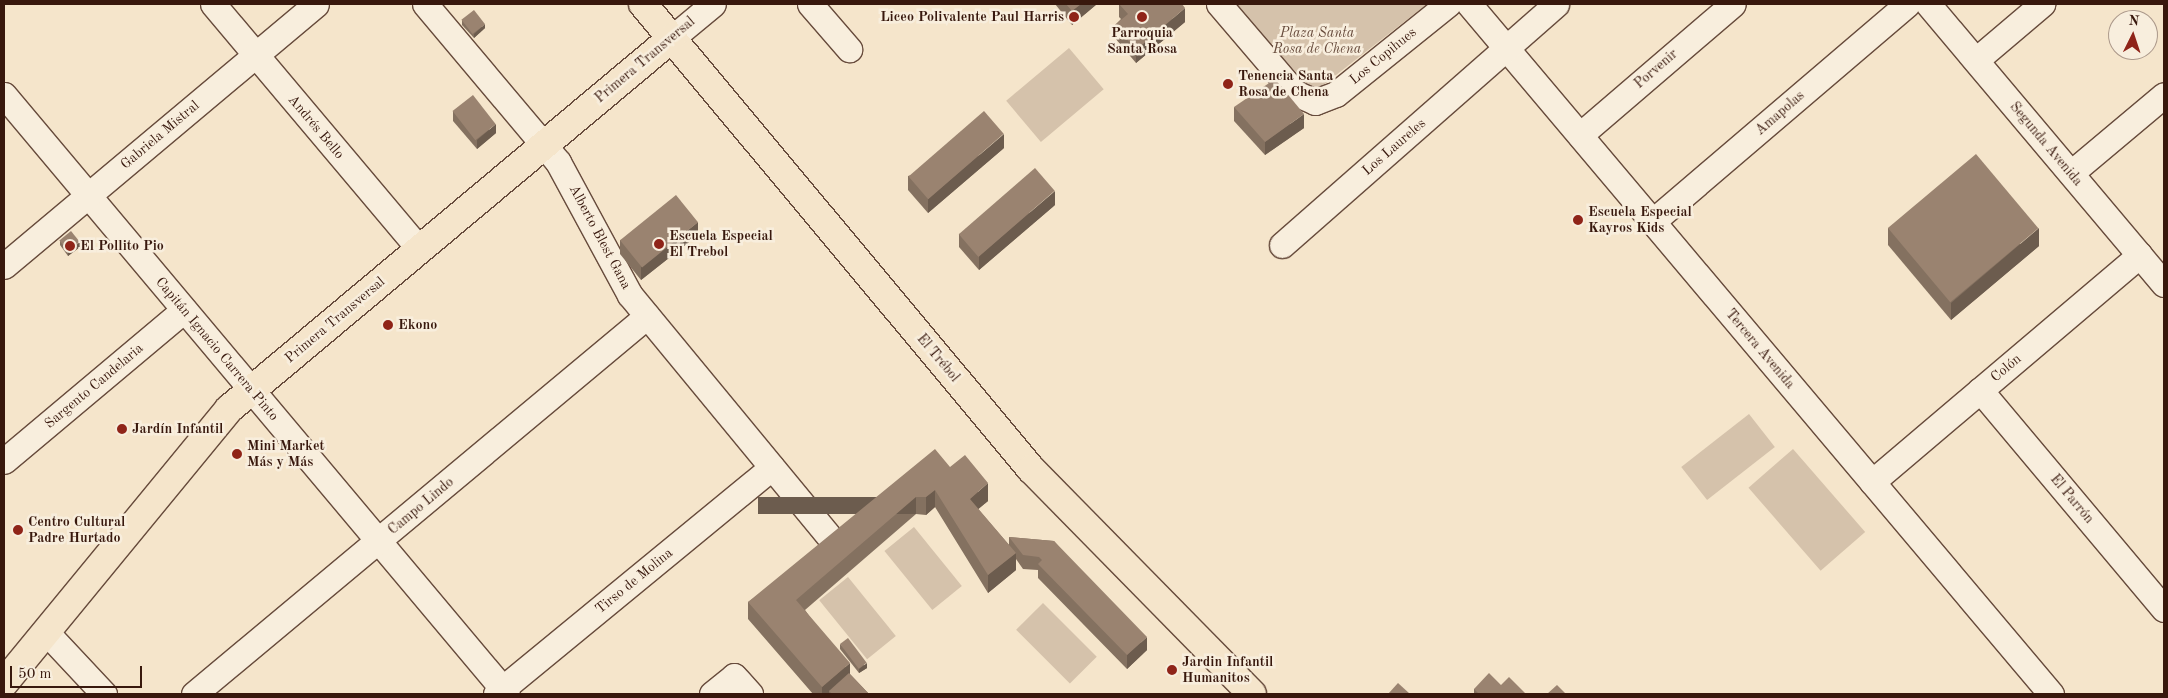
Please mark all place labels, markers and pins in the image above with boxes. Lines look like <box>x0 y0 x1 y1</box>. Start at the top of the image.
place label: Liceo Polivalente Paul Harris <box>880 9 1064 25</box>
marker: Liceo Polivalente Paul Harris <box>1068 11 1080 23</box>
marker: Parroquia Santa Rosa <box>1136 11 1148 23</box>
place label: Parroquia Santa Rosa <box>1107 25 1177 58</box>
place label: Tenencia Santa Rosa de Chena <box>1238 68 1333 100</box>
marker: Tenencia Santa Rosa de Chena <box>1222 78 1234 90</box>
place label: Escuela Especial Kayros Kids <box>1588 204 1692 236</box>
marker: Escuela Especial Kayros Kids <box>1572 214 1584 226</box>
place label: Escuela Especial El Trebol <box>669 228 773 260</box>
place label: El Pollito Pio <box>80 238 164 254</box>
marker: Escuela Especial El Trebol <box>653 238 665 250</box>
marker: El Pollito Pio <box>64 240 76 252</box>
place label: Ekono <box>398 317 437 333</box>
marker: Ekono <box>382 319 394 331</box>
place label: Jardín Infantil <box>132 421 223 437</box>
marker: Jardín Infantil <box>116 423 128 435</box>
place label: Mini Market Más y Más <box>247 438 325 471</box>
marker: Mini Market Más y Más <box>231 448 243 460</box>
place label: Centro Cultural Padre Hurtado <box>28 514 125 546</box>
marker: Centro Cultural Padre Hurtado <box>12 524 24 536</box>
place label: Jardin Infantil Humanitos <box>1182 654 1273 686</box>
marker: Jardin Infantil Humanitos <box>1166 664 1178 676</box>

